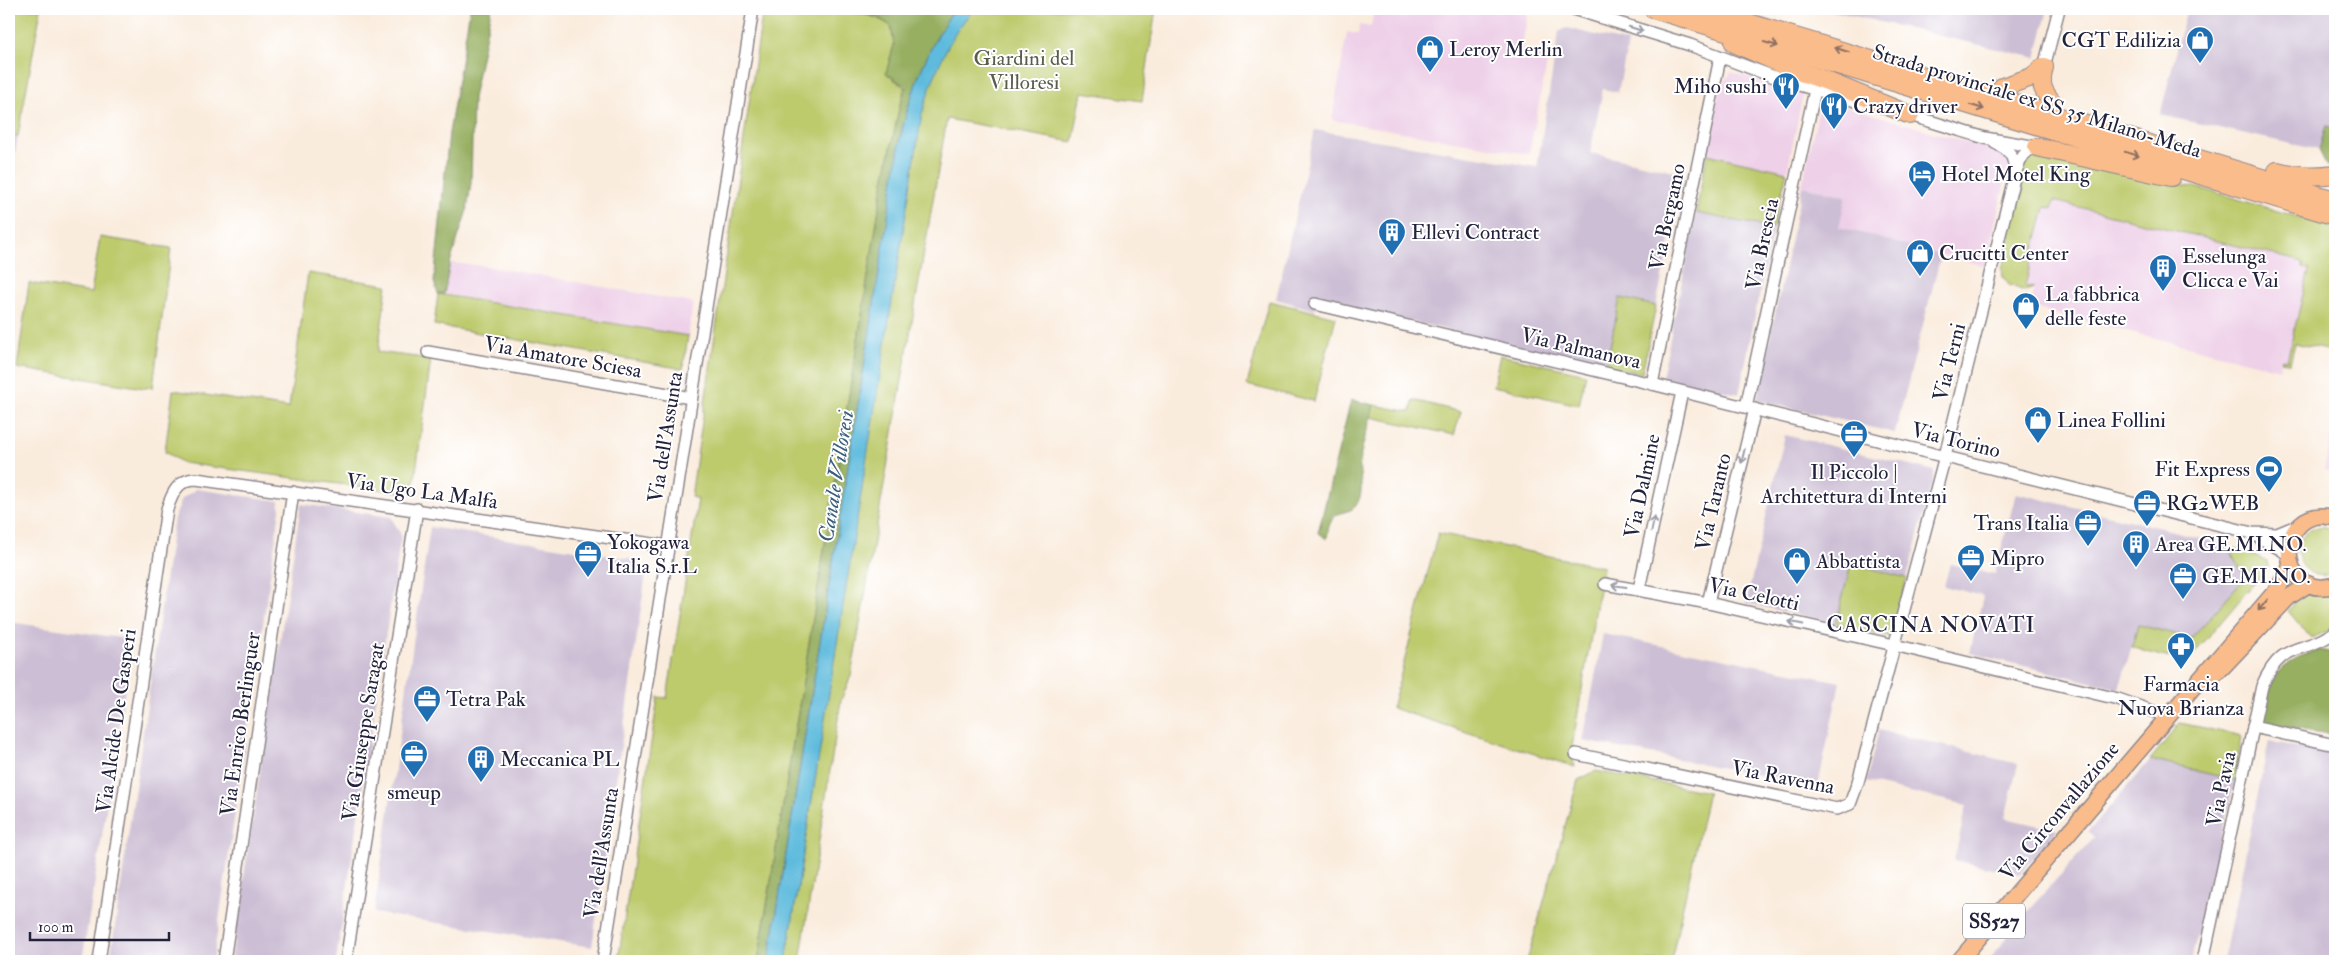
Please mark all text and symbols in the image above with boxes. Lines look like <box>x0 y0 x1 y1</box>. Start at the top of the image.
one-way arrow <box>1628 24 1644 34</box>
shop icon: CGT Edilizia <box>2185 25 2215 64</box>
place label: CGT Edilizia <box>2062 27 2181 54</box>
shop icon: Leroy Merlin <box>1415 34 1445 73</box>
place label: Leroy Merlin <box>1449 36 1563 63</box>
street label: Strada provinciale ex SS 35 Milano-Meda <box>1869 38 2205 165</box>
one-way arrow <box>1763 40 1779 50</box>
park label: Giardini del Villoresi <box>974 45 1075 96</box>
one-way arrow <box>1835 45 1851 54</box>
restaurant icon: Miho sushi <box>1771 71 1801 110</box>
place label: Miho sushi <box>1674 73 1767 100</box>
restaurant icon: Crazy driver <box>1819 91 1849 130</box>
place label: Crazy driver <box>1853 93 1958 120</box>
one-way arrow <box>1969 102 1985 112</box>
one-way arrow <box>2124 150 2140 160</box>
hotel icon: Hotel Motel King <box>1907 159 1937 198</box>
street label: Via Bergamo <box>1643 161 1692 273</box>
place label: Hotel Motel King <box>1941 161 2091 188</box>
street label: Via Brescia <box>1740 195 1785 293</box>
building icon: Ellevi Contract <box>1377 217 1407 256</box>
place label: Ellevi Contract <box>1411 219 1540 246</box>
shop icon: Crucitti Center <box>1905 238 1935 277</box>
place label: Crucitti Center <box>1939 240 2069 267</box>
place label: Esselunga Clicca e Vai <box>2182 243 2279 294</box>
building icon: Esselunga Clicca e Vai <box>2148 253 2178 292</box>
place label: La fabbrica delle feste <box>2045 281 2140 332</box>
shop icon: La fabbrica delle feste <box>2011 291 2041 330</box>
street label: Via Terni <box>1927 320 1972 404</box>
street label: Via Palmanova <box>1518 322 1644 375</box>
street label: Via Amatore Sciesa <box>482 330 644 385</box>
street label: Via dell'Assunta <box>642 369 689 505</box>
shop icon: Linea Follini <box>2023 405 2053 444</box>
place label: Linea Follini <box>2057 407 2166 434</box>
water label: Canale Villoresi <box>812 408 860 544</box>
street label: Via Torino <box>1909 416 2003 465</box>
office icon: Il Piccolo | Architettura di Interni <box>1839 419 1869 458</box>
street label: Via Dalmine <box>1618 431 1667 541</box>
one-way arrow <box>1738 448 1747 464</box>
street label: Via Taranto <box>1689 451 1738 554</box>
sports icon: Fit Express <box>2254 454 2284 493</box>
place label: Fit Express <box>2154 456 2250 483</box>
place label: Il Piccolo | Architettura di Interni <box>1760 459 1948 510</box>
street label: Via Ugo La Malfa <box>344 467 500 516</box>
office icon: RG2WEB <box>2132 488 2162 527</box>
place label: RG2WEB <box>2166 490 2259 517</box>
office icon: Trans Italia <box>2073 508 2103 547</box>
place label: Trans Italia <box>1974 510 2069 537</box>
one-way arrow <box>1649 517 1658 533</box>
place label: Yokogawa Italia S.r.L <box>607 529 697 580</box>
building icon: Area GE.MI.NO. <box>2121 529 2151 568</box>
place label: Area GE.MI.NO. <box>2154 531 2307 558</box>
office icon: Yokogawa Italia S.r.L <box>573 539 603 578</box>
office icon: Mipro <box>1956 543 1986 582</box>
place label: Mipro <box>1990 545 2044 572</box>
shop icon: Abbattista <box>1782 546 1812 585</box>
place label: Abbattista <box>1815 548 1901 575</box>
office icon: GE.MI.NO. <box>2168 561 2198 600</box>
place label: GE.MI.NO. <box>2202 563 2311 590</box>
street label: Via Celotti <box>1706 572 1802 617</box>
one-way arrow <box>1612 581 1628 591</box>
one-way arrow <box>2258 599 2269 612</box>
district label: CASCINA NOVATI <box>1827 611 2035 639</box>
one-way arrow <box>1788 617 1804 627</box>
street label: Via Alcide De Gasperi <box>90 627 143 815</box>
street label: Via Enrico Berlinguer <box>214 630 267 818</box>
pharmacy icon: Farmacia Nuova Brianza <box>2166 631 2196 670</box>
street label: Via Giuseppe Saragat <box>336 641 391 823</box>
place label: Farmacia Nuova Brianza <box>2118 671 2245 722</box>
office icon: Tetra Pak <box>412 684 442 723</box>
place label: Tetra Pak <box>446 686 526 713</box>
street label: Via Circonvallazione <box>1993 736 2126 886</box>
office icon: smeup <box>399 739 429 778</box>
building icon: Meccanica PL <box>466 744 496 783</box>
place label: Meccanica PL <box>500 746 620 773</box>
street label: Via Pavia <box>2200 748 2243 829</box>
street label: Via Ravenna <box>1729 754 1837 801</box>
place label: smeup <box>387 779 441 806</box>
street label: Via dell'Assunta <box>578 785 625 921</box>
road number: SS527 <box>1963 904 2025 938</box>
scale bar <box>30 910 169 942</box>
text: 100 m <box>38 918 74 937</box>

